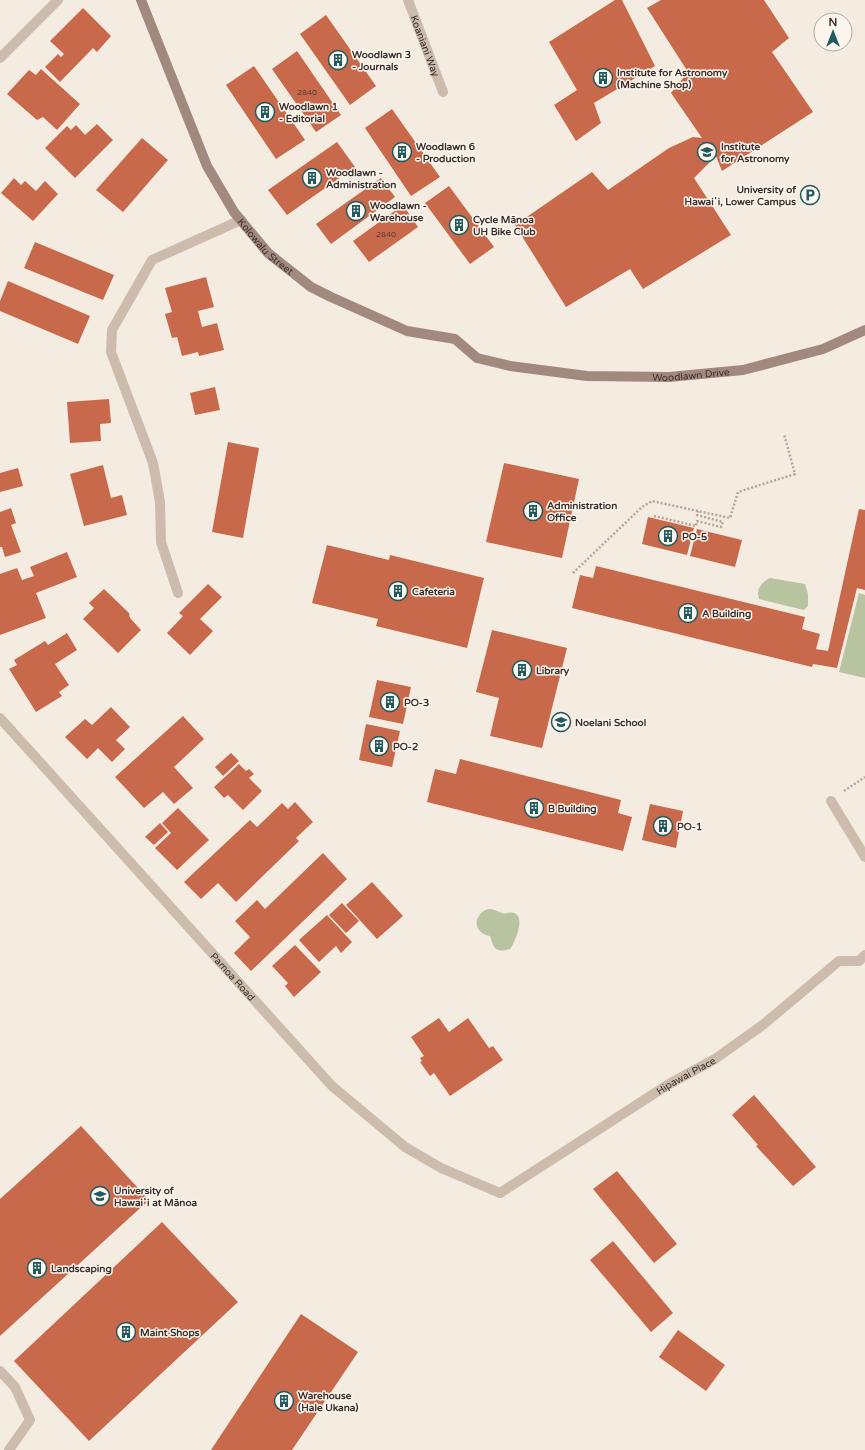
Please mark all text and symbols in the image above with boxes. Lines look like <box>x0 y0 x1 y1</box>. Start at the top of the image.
north arrow <box>813 12 853 52</box>
street label: Koaniani Way <box>407 14 442 79</box>
text: N <box>829 16 837 29</box>
building icon: Woodlawn 3 - Journals <box>327 49 349 71</box>
place label: Woodlawn 3 - Journals <box>352 49 411 73</box>
building icon: Institute for Astronomy (Machine Shop) <box>592 67 614 89</box>
place label: Institute for Astronomy (Machine Shop) <box>617 67 728 91</box>
house number: 2840 <box>297 88 317 97</box>
building icon: Woodlawn 1 - Editorial <box>254 101 276 123</box>
place label: Woodlawn 1 - Editorial <box>279 101 338 125</box>
building icon: Woodlawn 6 - Production <box>391 141 413 163</box>
place label: Woodlawn 6 - Production <box>416 141 476 165</box>
school or university icon: Institute for Astronomy <box>696 141 718 163</box>
place label: Institute for Astronomy <box>720 141 790 165</box>
building icon: Woodlawn - Administration <box>301 167 323 189</box>
place label: Woodlawn - Administration <box>326 167 396 191</box>
place label: University of Hawaiʻi, Lower Campus <box>685 184 796 208</box>
parking icon: University of Hawaiʻi, Lower Campus <box>799 184 821 206</box>
building icon: Woodlawn - Warehouse <box>345 200 367 222</box>
place label: Woodlawn - Warehouse <box>370 200 427 224</box>
building icon: Cycle Mānoa UH Bike Club <box>448 214 470 236</box>
place label: Cycle Mānoa UH Bike Club <box>473 214 536 238</box>
street label: Kolowalu Street <box>235 216 296 278</box>
house number: 2840 <box>376 230 396 239</box>
street label: Woodlawn Drive <box>652 366 730 384</box>
building icon: Administration Office <box>522 500 544 522</box>
place label: Administration Office <box>547 500 617 524</box>
building icon: PO-5 <box>657 525 679 547</box>
place label: PO-5 <box>682 531 707 543</box>
building icon: Cafeteria <box>387 580 409 602</box>
place label: Cafeteria <box>412 586 455 598</box>
building icon: A Building <box>677 602 699 624</box>
place label: A Building <box>702 608 751 620</box>
building icon: Library <box>511 659 533 681</box>
place label: Library <box>536 665 570 677</box>
building icon: PO-3 <box>379 691 401 713</box>
place label: PO-3 <box>404 697 429 709</box>
school or university icon: Noelani School <box>550 711 572 733</box>
place label: Noelani School <box>575 717 646 729</box>
building icon: PO-2 <box>368 735 390 757</box>
place label: PO-2 <box>393 741 418 753</box>
building icon: B Building <box>523 797 545 819</box>
place label: B Building <box>548 803 597 815</box>
building icon: PO-1 <box>652 815 674 837</box>
place label: PO-1 <box>677 821 702 833</box>
street label: Pamoa Road <box>208 950 257 1004</box>
street label: Hipawai Place <box>654 1055 718 1098</box>
school or university icon: University of Hawaiʻi at Mānoa <box>89 1185 111 1207</box>
place label: University of Hawaiʻi at Mānoa <box>114 1185 198 1209</box>
building icon: Landscaping <box>26 1257 48 1279</box>
place label: Landscaping <box>51 1263 112 1275</box>
building icon: Maint Shops <box>115 1321 137 1343</box>
place label: Maint Shops <box>140 1327 200 1339</box>
building icon: Warehouse (Hale Ukana) <box>273 1390 295 1412</box>
place label: Warehouse (Hale Ukana) <box>298 1390 358 1414</box>

